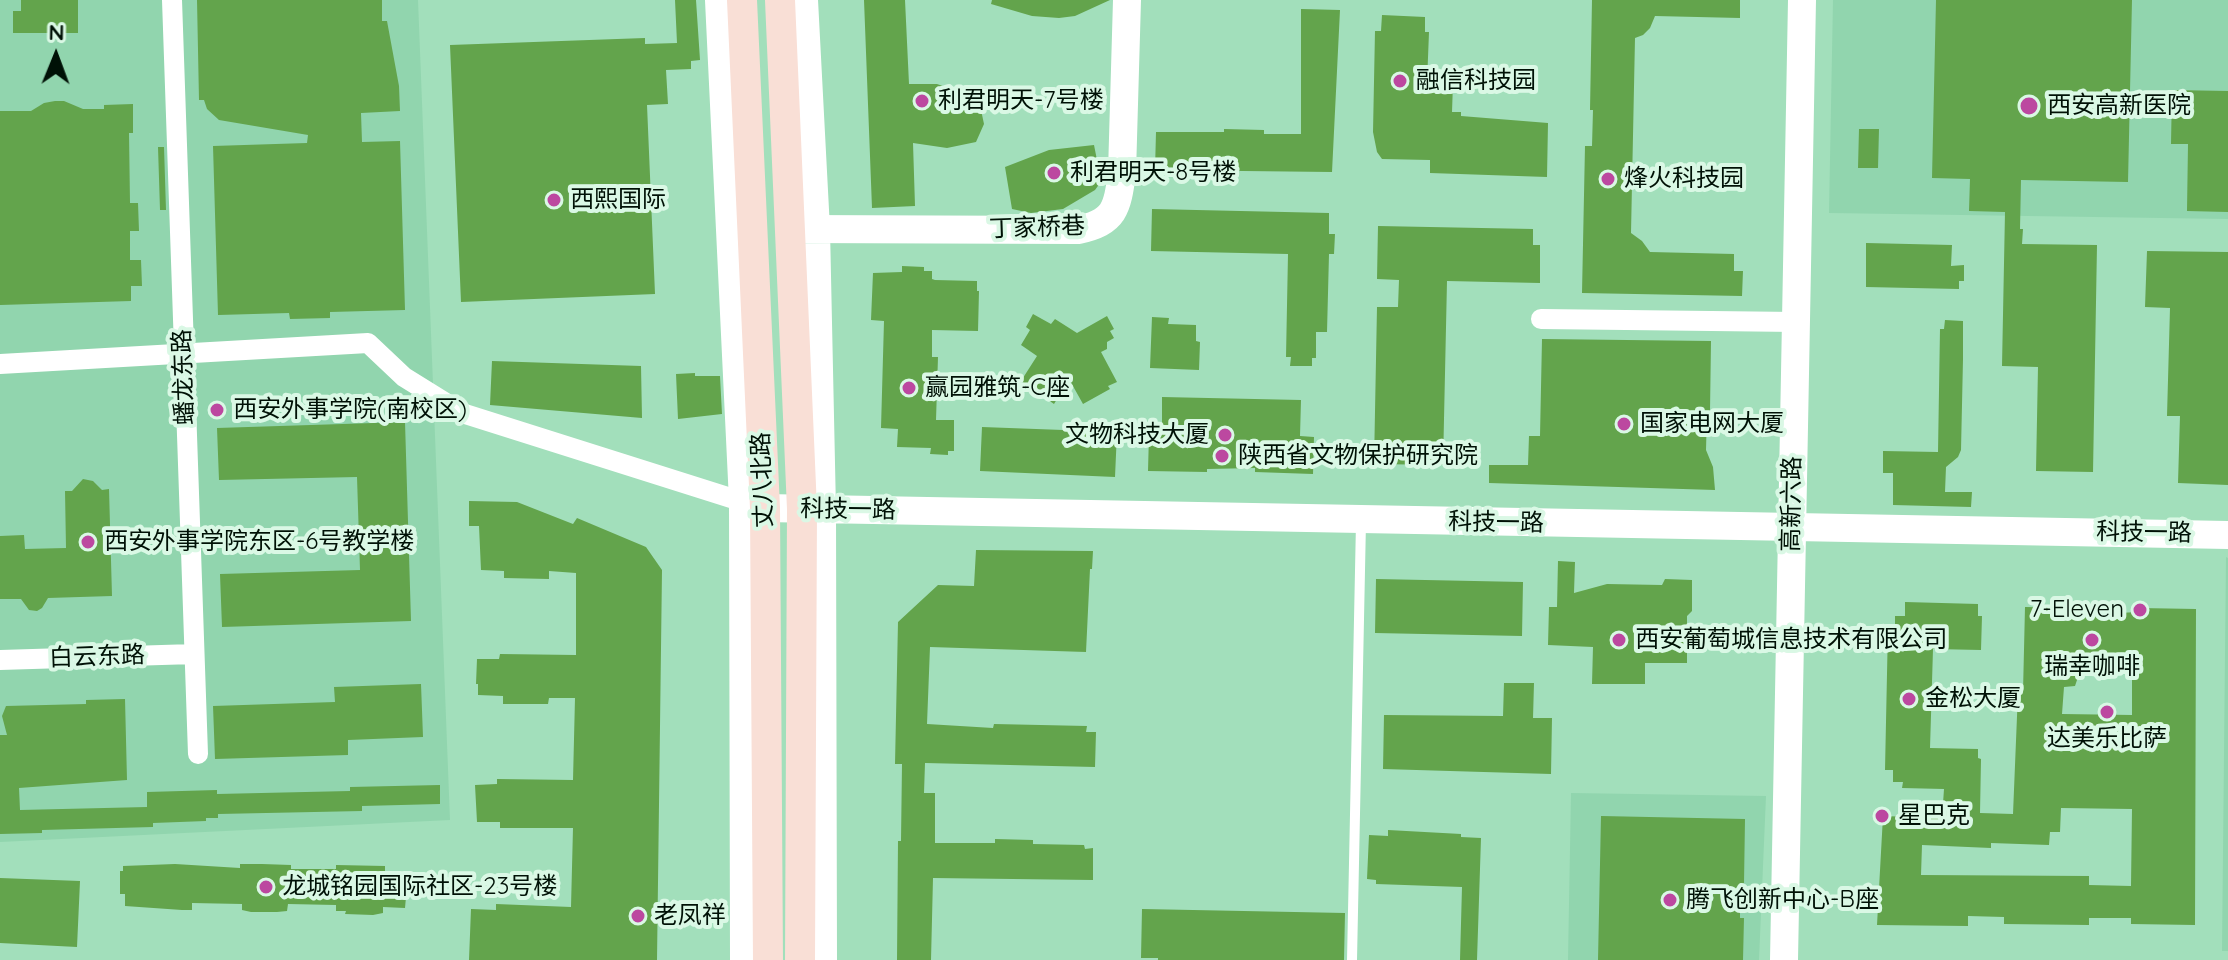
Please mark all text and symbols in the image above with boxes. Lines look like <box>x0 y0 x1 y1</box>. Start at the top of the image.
north arrow <box>16 16 96 96</box>
text: N <box>48 18 65 46</box>
place label: 融信科技园 <box>1416 67 1536 95</box>
marker: 融信科技园 <box>1391 72 1409 90</box>
place label: 利君明天-7号楼 <box>938 87 1104 115</box>
marker: 利君明天-7号楼 <box>913 92 931 110</box>
place label: 西安高新医院 <box>2047 92 2191 120</box>
marker: 西安高新医院 <box>2018 95 2040 117</box>
place label: 利君明天-8号楼 <box>1070 159 1236 187</box>
marker: 利君明天-8号楼 <box>1045 164 1063 182</box>
place label: 烽火科技园 <box>1624 165 1744 193</box>
marker: 烽火科技园 <box>1599 170 1617 188</box>
place label: 西熙国际 <box>570 186 666 214</box>
marker: 西熙国际 <box>545 191 563 209</box>
street label: 丁家桥巷 <box>989 212 1085 244</box>
street label: 蟠龙东路 <box>168 329 200 425</box>
place label: 赢园雅筑-C座 <box>925 374 1070 402</box>
marker: 赢园雅筑-C座 <box>900 379 918 397</box>
place label: 西安外事学院(南校区) <box>233 396 467 424</box>
marker: 西安外事学院(南校区) <box>208 401 226 419</box>
place label: 国家电网大厦 <box>1640 410 1784 438</box>
marker: 国家电网大厦 <box>1615 415 1633 433</box>
place label: 文物科技大厦 <box>1065 421 1209 449</box>
marker: 文物科技大厦 <box>1216 426 1234 444</box>
street label: 丈八北路 <box>747 432 779 528</box>
place label: 陕西省文物保护研究院 <box>1238 442 1478 470</box>
marker: 陕西省文物保护研究院 <box>1213 447 1231 465</box>
street label: 高新六路 <box>1777 456 1807 552</box>
street label: 科技一路 <box>800 495 896 525</box>
street label: 科技一路 <box>1448 508 1544 538</box>
street label: 科技一路 <box>2096 518 2192 548</box>
place label: 西安外事学院东区-6号教学楼 <box>104 528 414 556</box>
marker: 西安外事学院东区-6号教学楼 <box>79 533 97 551</box>
place label: 7-Eleven <box>2030 596 2124 624</box>
marker: 7-Eleven <box>2131 601 2149 619</box>
place label: 西安葡萄城信息技术有限公司 <box>1635 626 1947 654</box>
marker: 西安葡萄城信息技术有限公司 <box>1610 631 1628 649</box>
marker: 瑞幸咖啡 <box>2083 631 2101 649</box>
street label: 白云东路 <box>49 641 145 673</box>
place label: 瑞幸咖啡 <box>2044 653 2140 681</box>
place label: 金松大厦 <box>1925 685 2021 713</box>
marker: 金松大厦 <box>1900 690 1918 708</box>
marker: 达美乐比萨 <box>2098 703 2116 721</box>
place label: 达美乐比萨 <box>2047 725 2167 753</box>
place label: 星巴克 <box>1898 802 1970 830</box>
marker: 星巴克 <box>1873 807 1891 825</box>
place label: 龙城铭园国际社区-23号楼 <box>282 873 557 901</box>
marker: 龙城铭园国际社区-23号楼 <box>257 878 275 896</box>
place label: 腾飞创新中心-B座 <box>1686 886 1879 914</box>
marker: 腾飞创新中心-B座 <box>1661 891 1679 909</box>
place label: 老凤祥 <box>654 902 726 930</box>
marker: 老凤祥 <box>629 907 647 925</box>

